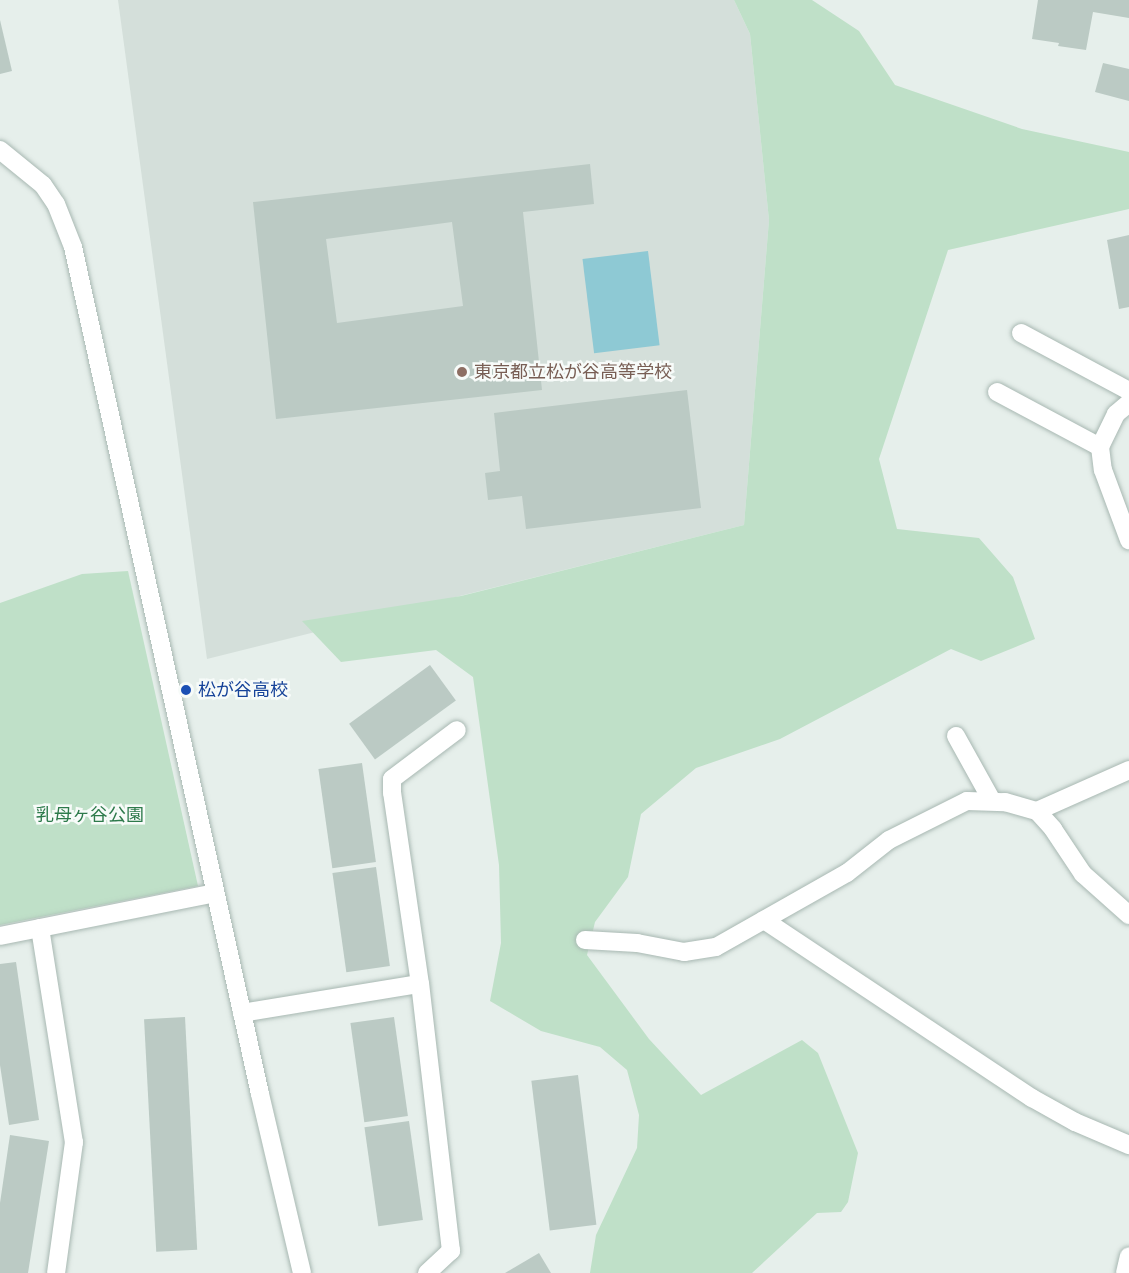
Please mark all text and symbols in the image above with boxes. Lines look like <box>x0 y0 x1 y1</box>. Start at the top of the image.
place label: 東京都立松が谷高等学校 <box>474 361 672 383</box>
marker: 東京都立松が谷高等学校 <box>455 365 469 379</box>
place label: 松が谷高校 <box>198 679 288 701</box>
marker: 松が谷高校 <box>179 683 193 697</box>
park label: 乳母ヶ谷公園 <box>36 804 144 826</box>

